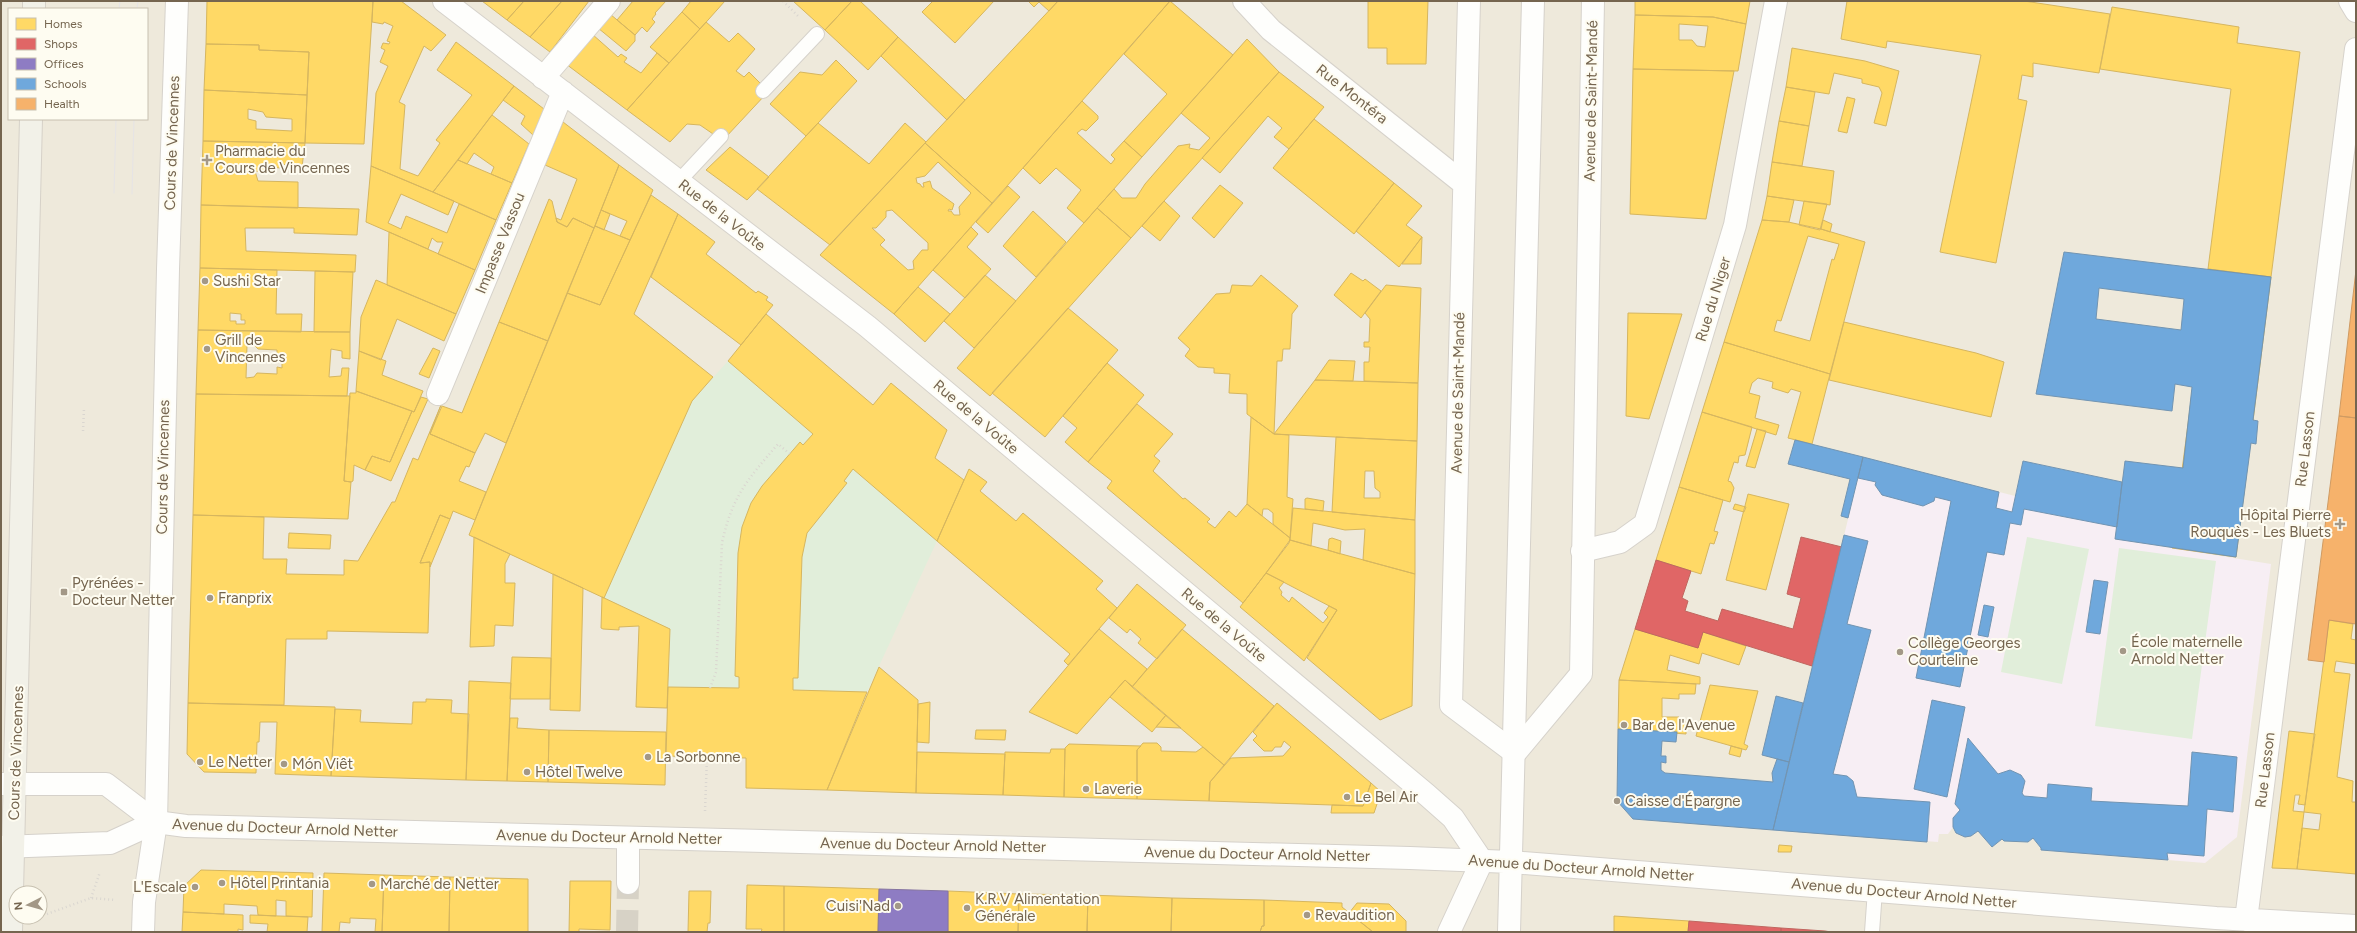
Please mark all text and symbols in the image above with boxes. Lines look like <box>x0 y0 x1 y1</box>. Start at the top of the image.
legend <box>8 8 148 120</box>
text: Homes <box>44 17 83 31</box>
street label: Avenue de Saint-Mandé <box>1581 20 1601 182</box>
text: Shops <box>44 37 78 51</box>
text: Offices <box>44 57 84 71</box>
street label: Rue Montéra <box>1313 60 1391 128</box>
street label: Cours de Vincennes <box>161 75 183 211</box>
text: Schools <box>44 77 87 91</box>
text: Health <box>44 97 80 111</box>
place label: Pharmacie du Cours de Vincennes <box>215 142 350 177</box>
marker: Pharmacie du Cours de Vincennes <box>202 155 212 165</box>
street label: Rue de la Voûte <box>675 175 769 255</box>
street label: Impasse Vassou <box>471 190 529 296</box>
street label: Rue du Niger <box>1692 254 1734 344</box>
place label: Sushi Star <box>213 272 281 290</box>
marker: Sushi Star <box>200 276 210 286</box>
street label: Avenue de Saint-Mandé <box>1448 312 1468 474</box>
place label: Grill de Vincennes <box>215 331 285 366</box>
marker: Grill de Vincennes <box>202 344 212 354</box>
street label: Rue de la Voûte <box>930 376 1022 458</box>
street label: Cours de Vincennes <box>153 399 173 535</box>
street label: Rue Lasson <box>2291 410 2319 488</box>
place label: Hôpital Pierre Rouquès - Les Bluets <box>2190 506 2331 541</box>
marker: Hôpital Pierre Rouquès - Les Bluets <box>2334 518 2346 530</box>
place label: Pyrénées - Docteur Netter <box>72 574 174 609</box>
street label: Rue de la Voûte <box>1178 584 1270 666</box>
marker: Pyrénées - Docteur Netter <box>59 587 69 597</box>
place label: Franprix <box>218 589 272 607</box>
marker: Franprix <box>205 593 215 603</box>
place label: École maternelle Arnold Netter <box>2131 633 2243 668</box>
place label: Collège Georges Courteline <box>1908 634 2020 669</box>
marker: École maternelle Arnold Netter <box>2118 646 2128 656</box>
marker: Collège Georges Courteline <box>1895 647 1905 657</box>
street label: Cours de Vincennes <box>5 685 27 821</box>
place label: Bar de l'Avenue <box>1632 716 1735 734</box>
marker: Bar de l'Avenue <box>1619 720 1629 730</box>
street label: Rue Lasson <box>2251 731 2279 809</box>
place label: La Sorbonne <box>656 748 741 766</box>
marker: La Sorbonne <box>643 752 653 762</box>
place label: Le Netter <box>208 753 272 771</box>
place label: Món Viêt <box>292 755 354 773</box>
marker: Le Netter <box>195 757 205 767</box>
marker: Món Viêt <box>279 759 289 769</box>
place label: Hôtel Twelve <box>535 763 623 781</box>
marker: Hôtel Twelve <box>522 767 532 777</box>
place label: Laverie <box>1094 780 1142 798</box>
marker: Laverie <box>1081 784 1091 794</box>
place label: Le Bel Air <box>1355 788 1418 806</box>
marker: Le Bel Air <box>1342 792 1352 802</box>
place label: Caisse d'Épargne <box>1625 792 1740 810</box>
marker: Caisse d'Épargne <box>1612 796 1622 806</box>
street label: Avenue du Docteur Arnold Netter <box>172 815 398 841</box>
street label: Avenue du Docteur Arnold Netter <box>496 826 722 848</box>
street label: Avenue du Docteur Arnold Netter <box>820 834 1046 856</box>
street label: Avenue du Docteur Arnold Netter <box>1144 843 1370 865</box>
street label: Avenue du Docteur Arnold Netter <box>1468 851 1694 885</box>
place label: Hôtel Printania <box>230 874 329 892</box>
street label: Avenue du Docteur Arnold Netter <box>1791 874 2017 912</box>
place label: Marché de Netter <box>380 875 499 893</box>
place label: L'Escale <box>133 878 187 896</box>
marker: Hôtel Printania <box>217 878 227 888</box>
marker: Marché de Netter <box>367 879 377 889</box>
marker: L'Escale <box>190 882 200 892</box>
north arrow <box>8 885 48 925</box>
place label: K.R.V Alimentation Générale <box>975 890 1100 925</box>
place label: Cuisi'Nad <box>826 897 890 915</box>
text: N <box>12 901 25 911</box>
marker: Cuisi'Nad <box>893 901 903 911</box>
marker: K.R.V Alimentation Générale <box>962 903 972 913</box>
place label: Revaudition <box>1315 906 1395 924</box>
marker: Revaudition <box>1302 910 1312 920</box>

